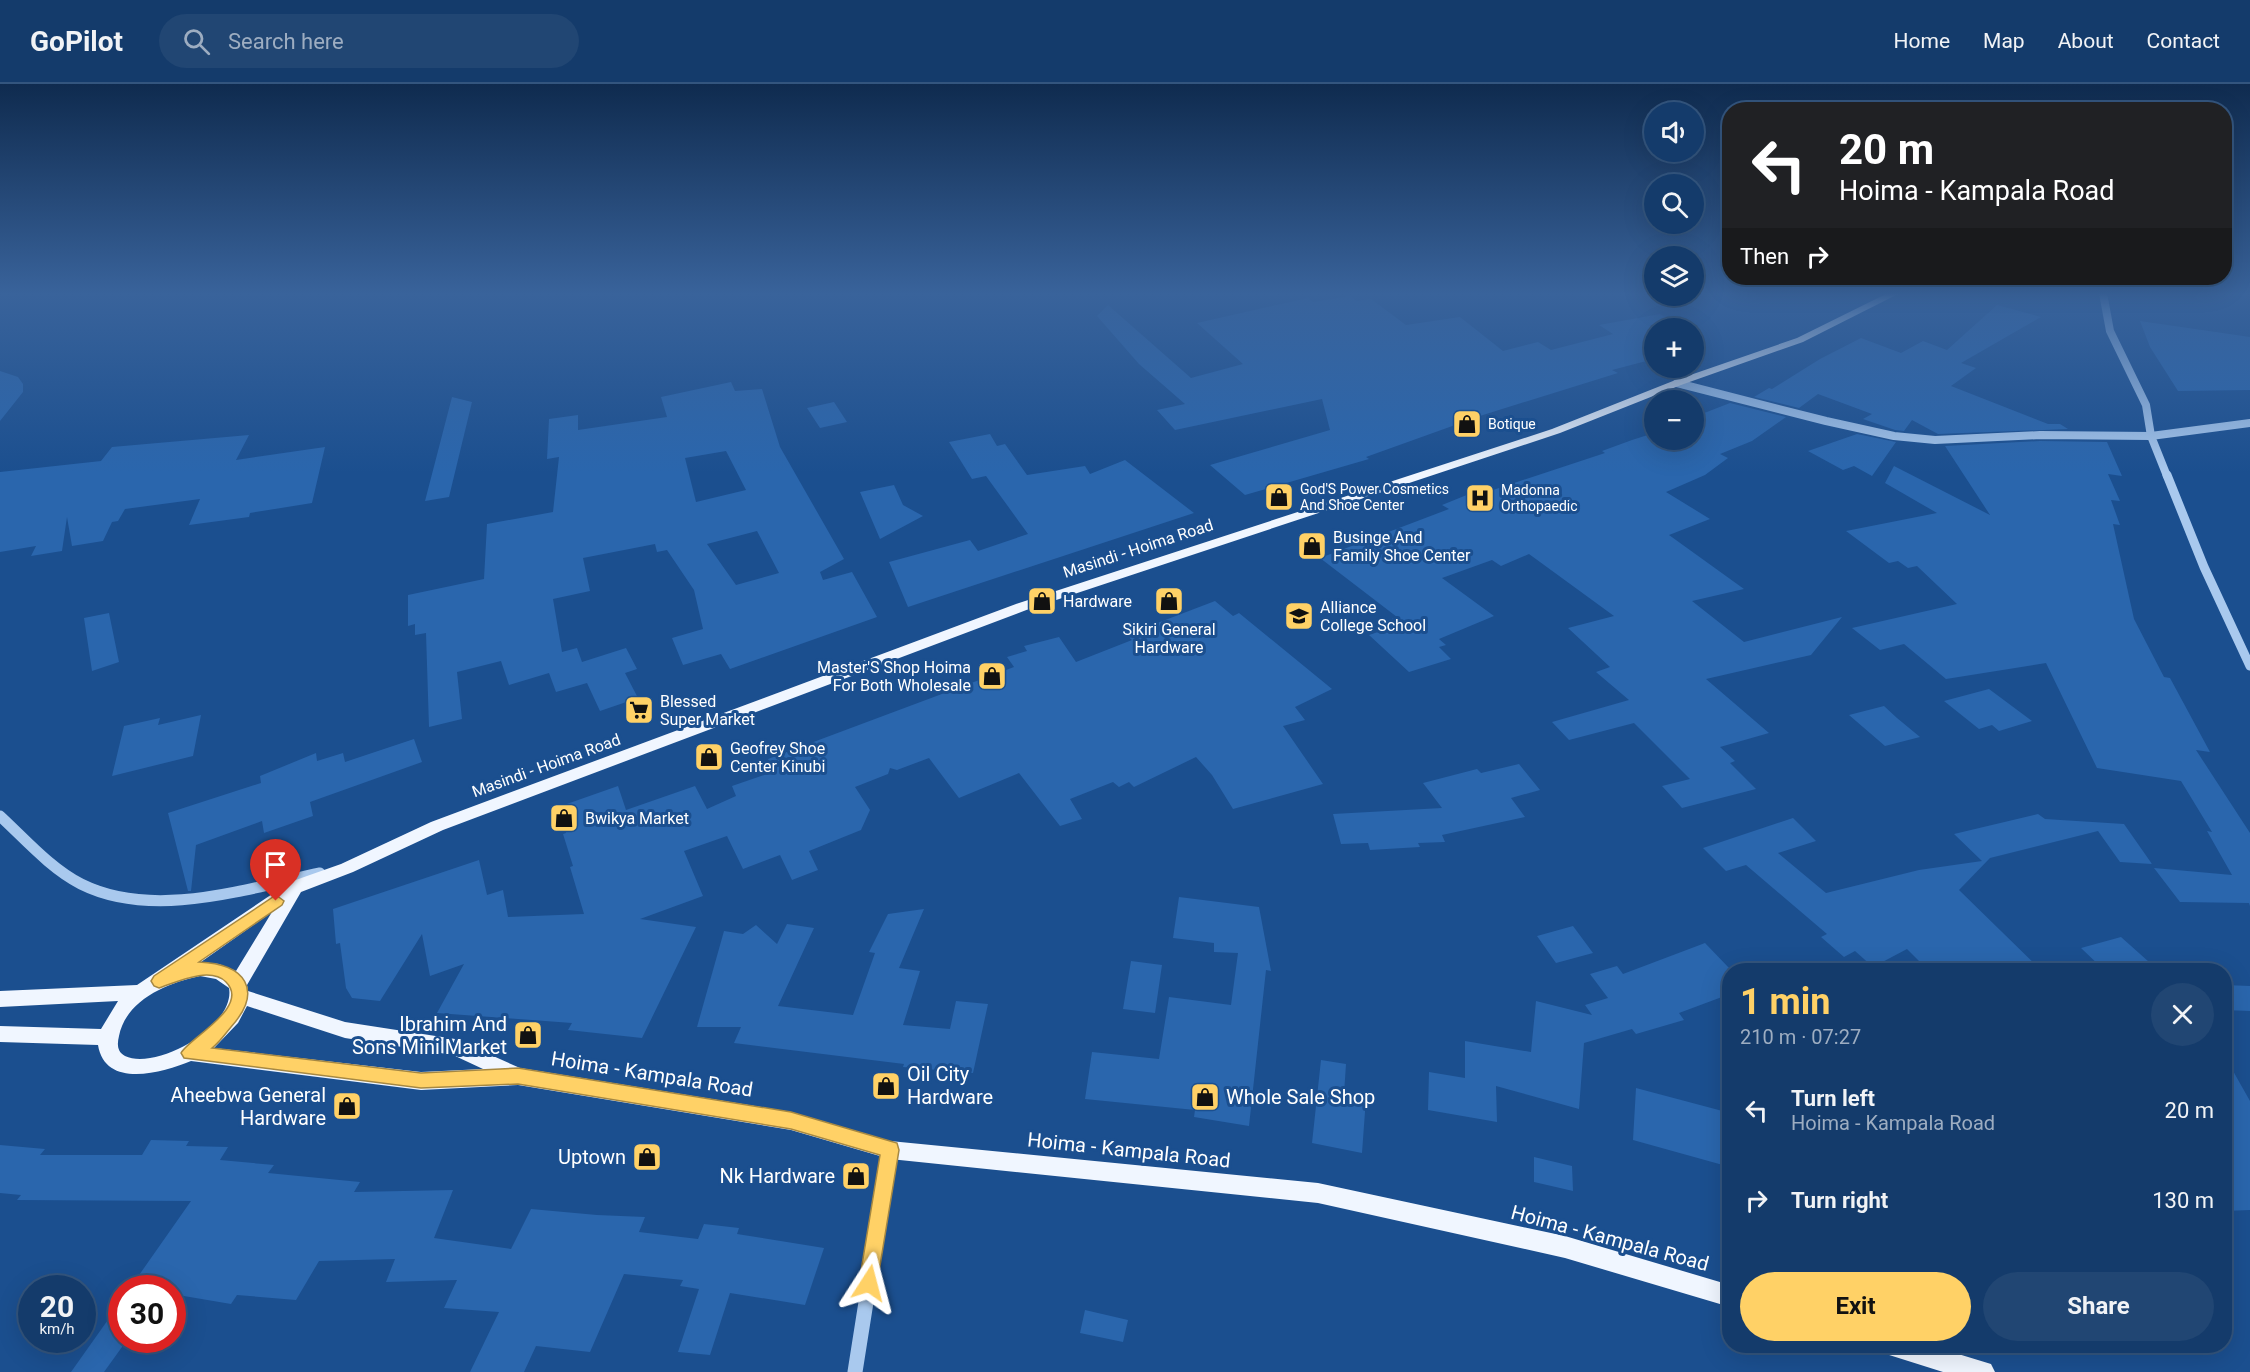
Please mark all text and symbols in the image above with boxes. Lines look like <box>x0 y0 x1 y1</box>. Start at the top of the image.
search box <box>159 14 579 68</box>
text: GoPilot <box>30 25 123 58</box>
icon: search <box>180 25 213 58</box>
text: Search here <box>228 29 344 54</box>
text: Home <box>1894 29 1950 53</box>
text: Map <box>1983 29 2025 53</box>
text: About <box>2058 29 2114 53</box>
text: Contact <box>2147 29 2220 53</box>
map controls <box>1644 102 1704 450</box>
button: sound <box>1644 102 1704 162</box>
text: 20 m <box>1839 125 1934 174</box>
icon: left <box>1740 126 1818 204</box>
button: search <box>1644 174 1704 234</box>
text: Hoima - Kampala Road <box>1839 175 2115 207</box>
icon: right <box>1801 240 1834 273</box>
text: Then <box>1740 244 1789 269</box>
button: layers <box>1644 246 1704 306</box>
button: + <box>1644 318 1704 378</box>
button: − <box>1644 390 1704 450</box>
shop icon: Botique <box>1451 408 1483 440</box>
place label: Botique <box>1488 416 1536 432</box>
shop icon: God'S Power Cosmetics And Shoe Center <box>1263 481 1295 513</box>
place label: God'S Power Cosmetics And Shoe Center <box>1300 481 1449 513</box>
hospital icon: Madonna Orthopaedic <box>1464 482 1496 514</box>
place label: Madonna Orthopaedic <box>1501 482 1578 514</box>
street label: Masindi - Hoima Road <box>1061 515 1216 582</box>
place label: Businge And Family Shoe Center <box>1333 528 1471 565</box>
shop icon: Businge And Family Shoe Center <box>1296 530 1328 562</box>
shop icon: Hardware <box>1026 585 1058 617</box>
shop icon: Sikiri General Hardware <box>1153 585 1185 617</box>
place label: Hardware <box>1063 592 1132 611</box>
place label: Alliance College School <box>1320 598 1426 635</box>
school or university icon: Alliance College School <box>1283 600 1315 632</box>
place label: Sikiri General Hardware <box>1122 620 1216 657</box>
place label: Master'S Shop Hoima For Both Wholesale <box>817 658 971 695</box>
shop icon: Master'S Shop Hoima For Both Wholesale <box>976 660 1008 692</box>
place label: Blessed Super Market <box>660 692 755 729</box>
supermarket icon: Blessed Super Market <box>623 694 655 726</box>
street label: Masindi - Hoima Road <box>469 730 623 801</box>
place label: Geofrey Shoe Center Kinubi <box>730 739 825 776</box>
shop icon: Geofrey Shoe Center Kinubi <box>693 741 725 773</box>
shop icon: Bwikya Market <box>548 802 580 834</box>
place label: Bwikya Market <box>585 809 689 828</box>
pin <box>250 839 301 901</box>
icon: arrive <box>259 848 292 881</box>
text: 1 min <box>1740 981 1831 1023</box>
button: close <box>2151 983 2214 1046</box>
place label: Ibrahim And Sons Mini Market <box>352 1012 507 1059</box>
shop icon: Ibrahim And Sons Mini Market <box>512 1019 544 1051</box>
text: 210 m · 07:27 <box>1740 1025 1861 1049</box>
street label: Hoima - Kampala Road <box>549 1046 755 1102</box>
place label: Oil City Hardware <box>907 1062 993 1109</box>
shop icon: Oil City Hardware <box>870 1070 902 1102</box>
shop icon: Whole Sale Shop <box>1189 1081 1221 1113</box>
place label: Aheebwa General Hardware <box>171 1083 326 1130</box>
place label: Whole Sale Shop <box>1226 1085 1375 1109</box>
text: Turn left <box>1791 1086 1875 1111</box>
shop icon: Aheebwa General Hardware <box>331 1090 363 1122</box>
icon: left <box>1740 1094 1773 1127</box>
text: 20 m <box>2165 1098 2214 1123</box>
text: Hoima - Kampala Road <box>1791 1111 1995 1135</box>
street label: Hoima - Kampala Road <box>1026 1127 1232 1173</box>
shop icon: Uptown <box>631 1141 663 1173</box>
place label: Uptown <box>558 1145 626 1169</box>
shop icon: Nk Hardware <box>840 1160 872 1192</box>
place label: Nk Hardware <box>720 1164 835 1188</box>
icon: right <box>1740 1184 1773 1217</box>
text: Turn right <box>1791 1188 1888 1213</box>
text: 130 m <box>2152 1188 2214 1213</box>
street label: Hoima - Kampala Road <box>1508 1200 1712 1276</box>
position arrow <box>837 1251 901 1315</box>
button: Exit <box>1740 1272 1971 1341</box>
button: Share <box>1983 1272 2214 1341</box>
speed limit sign: 30 <box>108 1275 186 1353</box>
text: 20 <box>40 1289 74 1324</box>
text: km/h <box>39 1320 75 1338</box>

